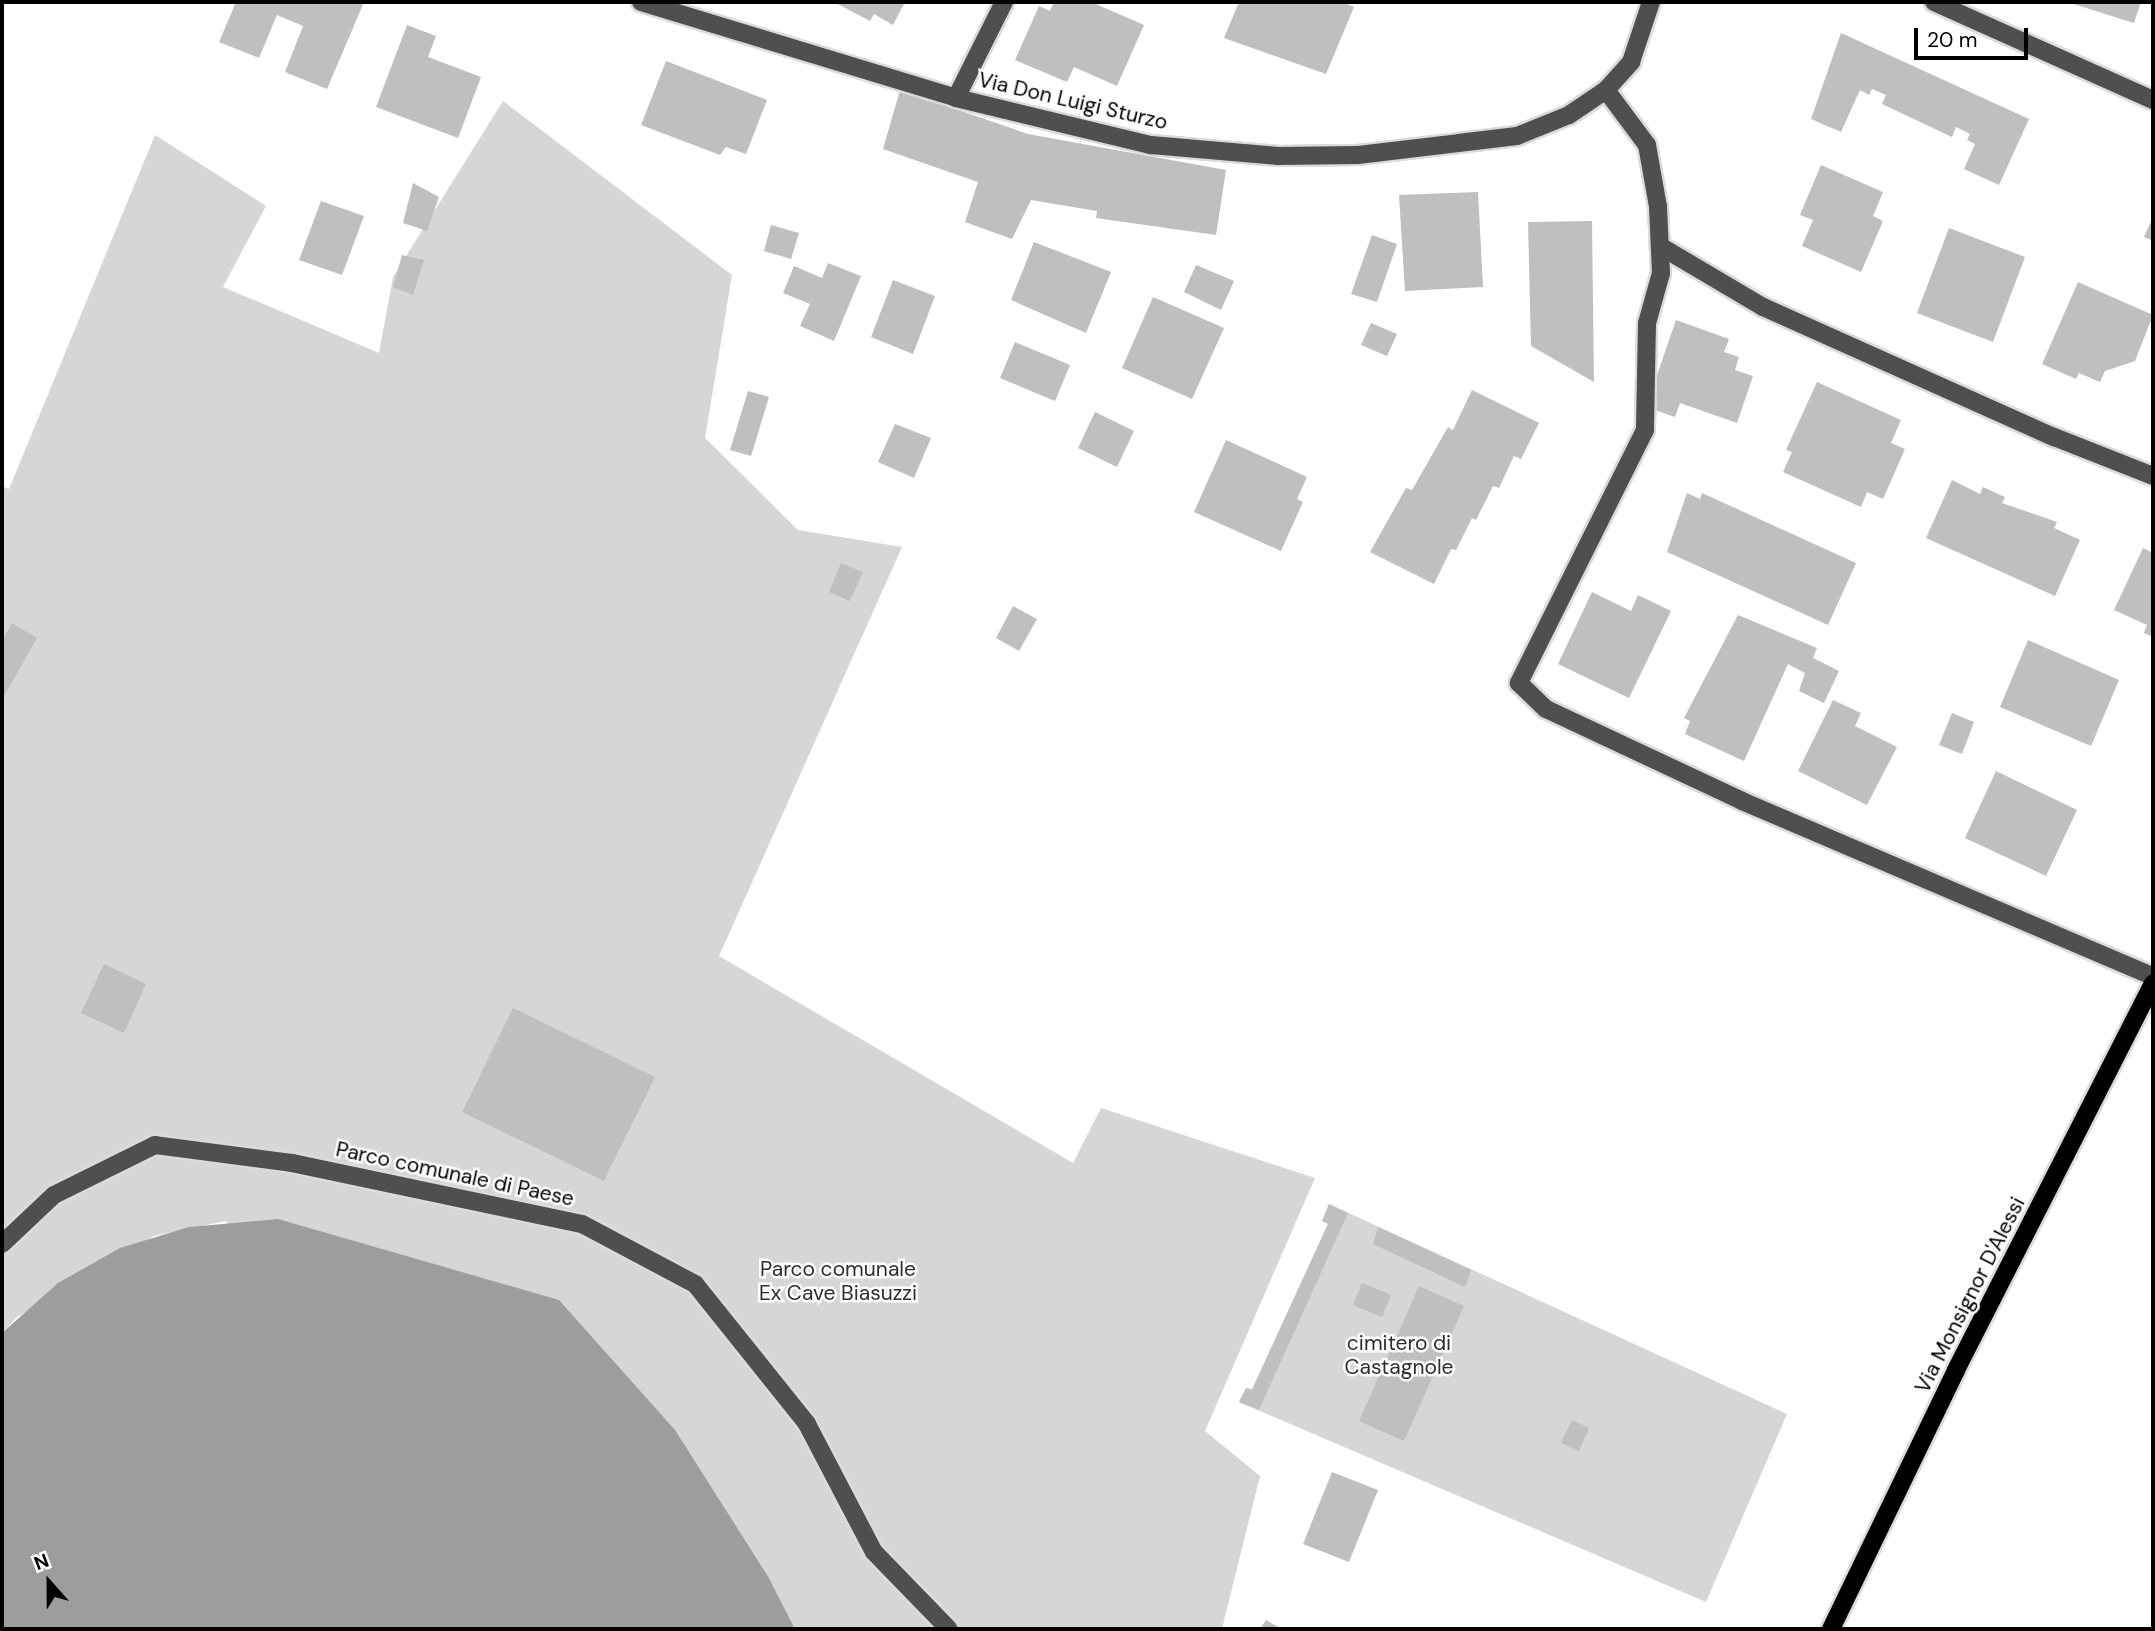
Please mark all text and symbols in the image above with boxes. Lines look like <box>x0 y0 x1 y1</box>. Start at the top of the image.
scale bar <box>1917 14 2031 58</box>
text: 20 m <box>1927 26 1978 54</box>
street label: Via Don Luigi Sturzo <box>976 67 1170 135</box>
street label: Parco comunale di Paese <box>334 1136 576 1212</box>
street label: Via Monsignor D'Alessi <box>1910 1193 2030 1397</box>
park label: Parco comunale Ex Cave Biasuzzi <box>759 1256 917 1306</box>
park label: cimitero di Castagnole <box>1344 1330 1454 1380</box>
north arrow <box>14 1547 84 1617</box>
text: N <box>30 1548 52 1576</box>

